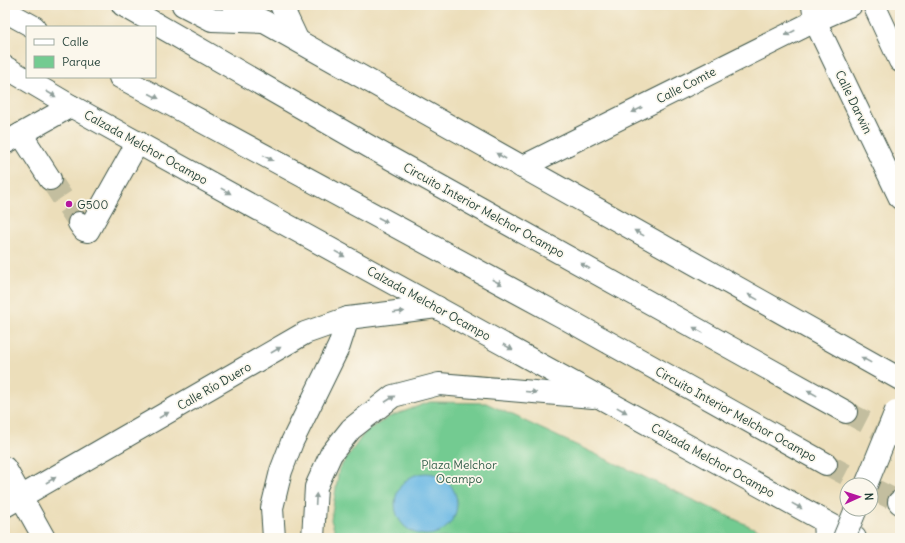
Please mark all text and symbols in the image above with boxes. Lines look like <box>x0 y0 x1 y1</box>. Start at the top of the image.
legend <box>26 26 156 78</box>
one-way arrow <box>785 30 796 36</box>
text: Calle <box>62 34 89 49</box>
text: Parque <box>62 54 101 69</box>
street label: Calle Comte <box>654 64 718 106</box>
street label: Calle Darwin <box>832 68 876 136</box>
one-way arrow <box>45 90 57 97</box>
one-way arrow <box>148 92 160 99</box>
street label: Calzada Melchor Ocampo <box>82 107 211 187</box>
one-way arrow <box>631 107 642 113</box>
one-way arrow <box>496 152 507 159</box>
one-way arrow <box>263 154 274 161</box>
street label: Circuito Interior Melchor Ocampo <box>401 159 567 261</box>
one-way arrow <box>220 187 232 194</box>
place label: G500 <box>77 197 108 212</box>
marker: G500 <box>64 199 74 209</box>
one-way arrow <box>377 216 389 223</box>
one-way arrow <box>634 229 645 236</box>
one-way arrow <box>334 250 345 257</box>
street label: Calzada Melchor Ocampo <box>365 263 494 343</box>
one-way arrow <box>579 263 590 270</box>
one-way arrow <box>491 278 503 285</box>
one-way arrow <box>747 293 759 300</box>
one-way arrow <box>393 309 405 315</box>
one-way arrow <box>692 326 704 333</box>
one-way arrow <box>502 343 514 350</box>
one-way arrow <box>270 346 282 353</box>
one-way arrow <box>860 357 872 364</box>
street label: Calle Río Duero <box>174 359 254 413</box>
street label: Circuito Interior Melchor Ocampo <box>653 363 819 465</box>
one-way arrow <box>525 388 537 395</box>
one-way arrow <box>806 390 818 396</box>
one-way arrow <box>385 395 396 402</box>
one-way arrow <box>616 406 628 413</box>
one-way arrow <box>158 411 170 418</box>
street label: Calzada Melchor Ocampo <box>649 420 778 500</box>
park label: Plaza Melchor Ocampo <box>421 457 497 486</box>
one-way arrow <box>45 476 57 483</box>
north arrow <box>839 477 879 517</box>
text: N <box>862 492 876 501</box>
one-way arrow <box>312 493 319 505</box>
one-way arrow <box>791 503 803 510</box>

